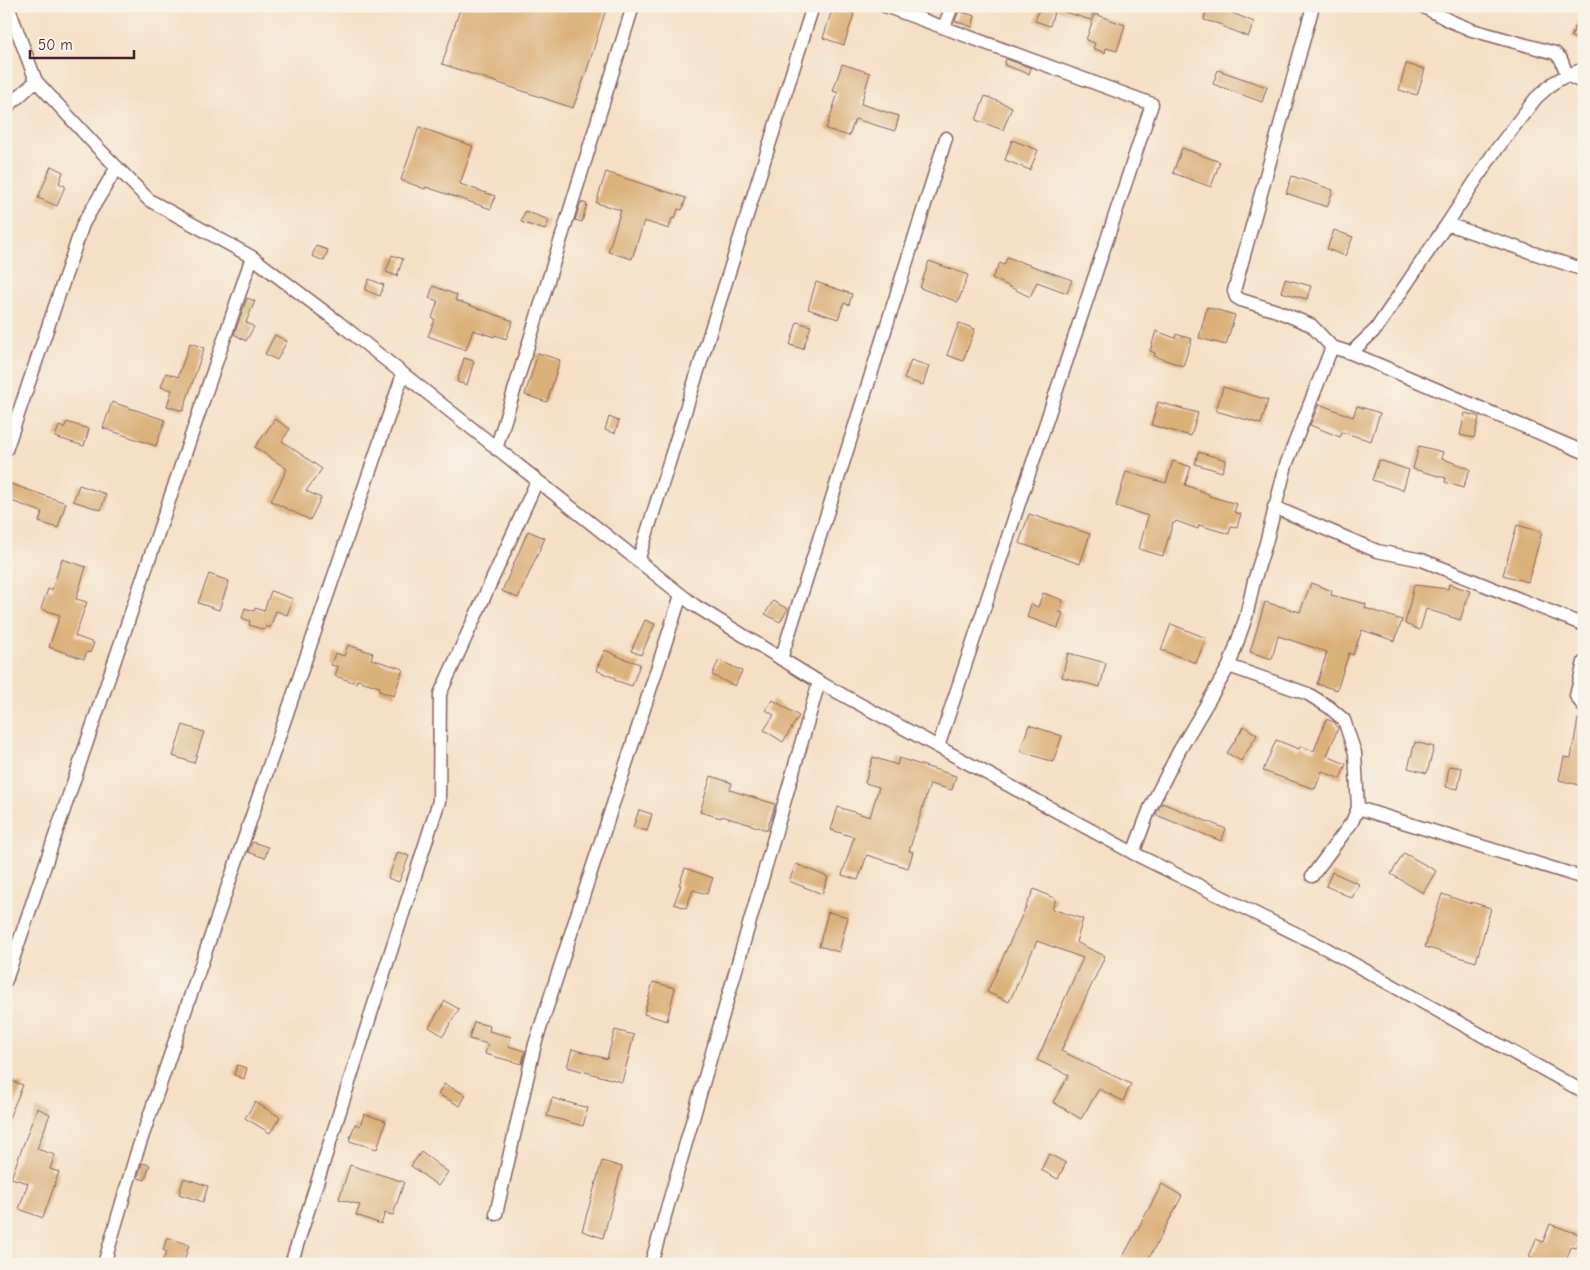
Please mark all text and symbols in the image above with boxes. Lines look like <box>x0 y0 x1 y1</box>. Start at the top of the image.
scale bar <box>30 28 134 60</box>
text: 50 m <box>38 36 73 54</box>

